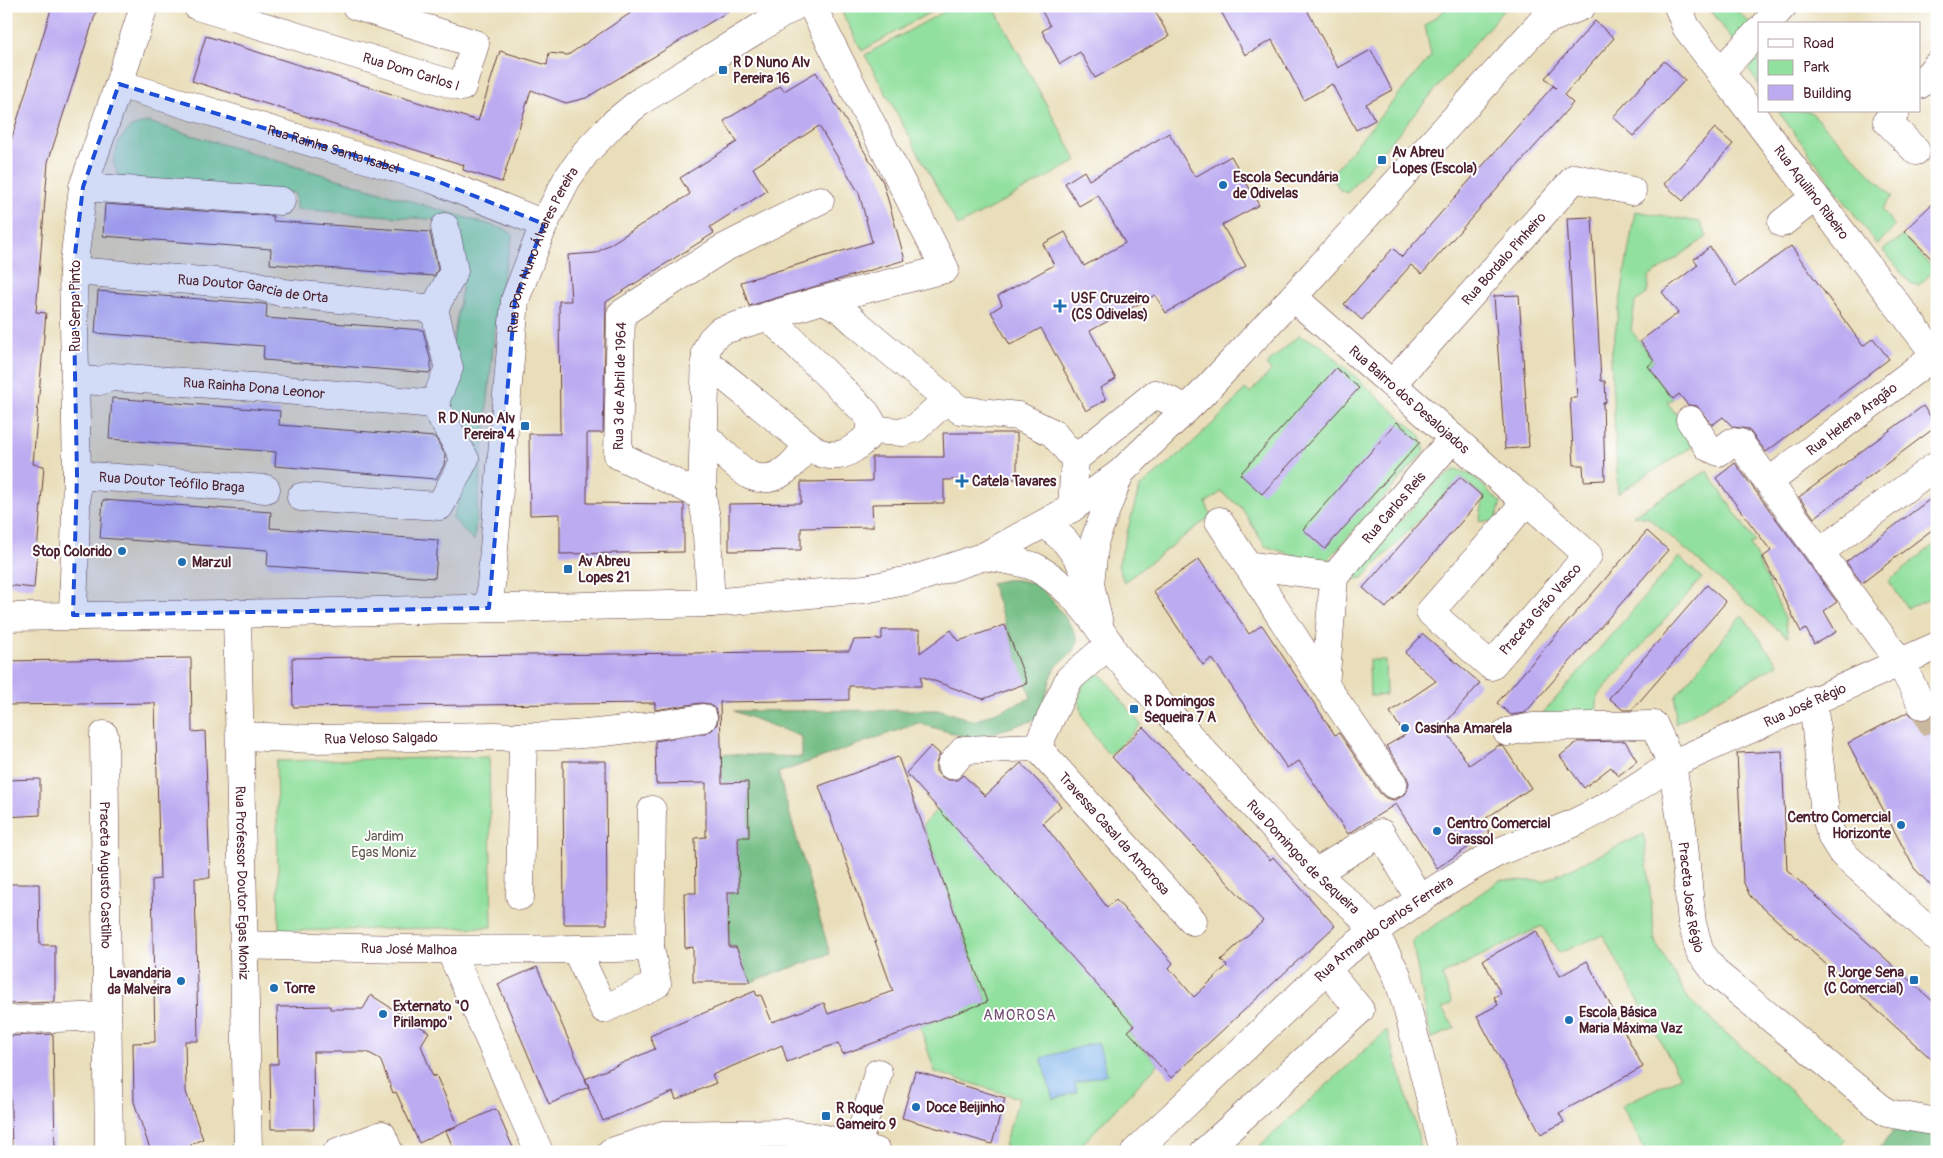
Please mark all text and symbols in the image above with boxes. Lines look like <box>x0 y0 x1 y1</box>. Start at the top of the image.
legend <box>1758 22 1920 112</box>
text: Road <box>1803 34 1834 53</box>
street label: Rua Dom Carlos I <box>361 49 462 95</box>
place label: R D Nuno Alv Pereira 16 <box>733 54 811 87</box>
text: Park <box>1803 58 1830 77</box>
marker: R D Nuno Alv Pereira 16 <box>717 64 729 76</box>
text: Building <box>1803 84 1851 103</box>
street label: Rua Rainha Santa Isabel <box>265 122 401 178</box>
street label: Rua Aquilino Ribeiro <box>1770 142 1853 243</box>
place label: Av Abreu Lopes (Escola) <box>1392 144 1478 177</box>
marker: Av Abreu Lopes (Escola) <box>1376 154 1388 166</box>
street label: Rua Dom Nuno Álvares Pereira <box>504 164 582 334</box>
place label: Escola Secundária de Odivelas <box>1233 169 1339 202</box>
marker: Escola Secundária de Odivelas <box>1217 179 1229 191</box>
street label: Rua Bordalo Pinheiro <box>1458 208 1550 309</box>
street label: Rua Serpa Pinto <box>67 260 84 352</box>
street label: Rua Doutor Garcia de Orta <box>177 271 329 307</box>
place label: USF Cruzeiro (CS Odivelas) <box>1071 290 1150 323</box>
marker: USF Cruzeiro (CS Odivelas) <box>1053 299 1067 313</box>
street label: Rua 3 de Abril de 1964 <box>610 322 630 450</box>
street label: Rua Bairro dos Desalojados <box>1345 342 1473 458</box>
street label: Rua Rainha Dona Leonor <box>182 374 326 403</box>
street label: Rua Helena Aragão <box>1803 379 1901 459</box>
place label: R D Nuno Alv Pereira 4 <box>438 410 516 443</box>
marker: R D Nuno Alv Pereira 4 <box>519 420 531 432</box>
street label: Rua Carlos Reis <box>1359 468 1430 547</box>
street label: Rua Doutor Teófilo Braga <box>98 469 245 496</box>
place label: Catela Tavares <box>972 473 1057 490</box>
marker: Catela Tavares <box>956 475 968 487</box>
place label: Stop Colorido <box>32 543 112 560</box>
marker: Stop Colorido <box>116 545 128 557</box>
place label: Av Abreu Lopes 21 <box>578 553 630 586</box>
place label: Marzul <box>192 554 231 571</box>
marker: Marzul <box>176 556 188 568</box>
street label: Praceta Grão Vasco <box>1496 560 1585 659</box>
marker: Av Abreu Lopes 21 <box>562 563 574 575</box>
street label: Rua José Régio <box>1761 679 1849 731</box>
place label: R Domingos Sequeira 7 A <box>1144 693 1216 726</box>
marker: R Domingos Sequeira 7 A <box>1128 703 1140 715</box>
place label: Casinha Amarela <box>1415 720 1512 737</box>
marker: Casinha Amarela <box>1399 722 1411 734</box>
street label: Rua Veloso Salgado <box>324 729 438 748</box>
street label: Travessa Casal da Amorosa <box>1055 769 1173 898</box>
street label: Rua Professor Doutor Egas Moniz <box>232 786 252 980</box>
street label: Rua Domingos de Sequeira <box>1243 796 1363 918</box>
street label: Praceta Augusto Castilho <box>96 801 115 949</box>
place label: Centro Comercial Horizonte <box>1788 809 1892 842</box>
place label: Centro Comercial Girassol <box>1447 815 1550 848</box>
marker: Centro Comercial Horizonte <box>1895 819 1907 831</box>
marker: Centro Comercial Girassol <box>1431 825 1443 837</box>
park label: Jardim Egas Moniz <box>351 828 417 861</box>
street label: Praceta José Régio <box>1675 841 1708 955</box>
street label: Rua Armando Carlos Ferreira <box>1311 872 1456 986</box>
street label: Rua José Malhoa <box>361 940 457 958</box>
place label: R Jorge Sena (C Comercial) <box>1823 964 1904 997</box>
place label: Lavandaria da Malveira <box>107 965 171 998</box>
marker: R Jorge Sena (C Comercial) <box>1908 974 1920 986</box>
marker: Lavandaria da Malveira <box>175 975 187 987</box>
place label: Torre <box>283 980 316 997</box>
marker: Torre <box>268 982 280 994</box>
place label: Externato "O Pirilampo" <box>393 998 469 1031</box>
place label: Escola Básica Maria Máxima Vaz <box>1579 1004 1683 1037</box>
district label: AMOROSA <box>983 1006 1057 1025</box>
marker: Externato "O Pirilampo" <box>377 1008 389 1020</box>
marker: Escola Básica Maria Máxima Vaz <box>1563 1014 1575 1026</box>
place label: Doce Beijinho <box>926 1099 1005 1116</box>
place label: R Roque Gameiro 9 <box>836 1100 896 1133</box>
marker: Doce Beijinho <box>910 1101 922 1113</box>
marker: R Roque Gameiro 9 <box>820 1110 832 1122</box>

